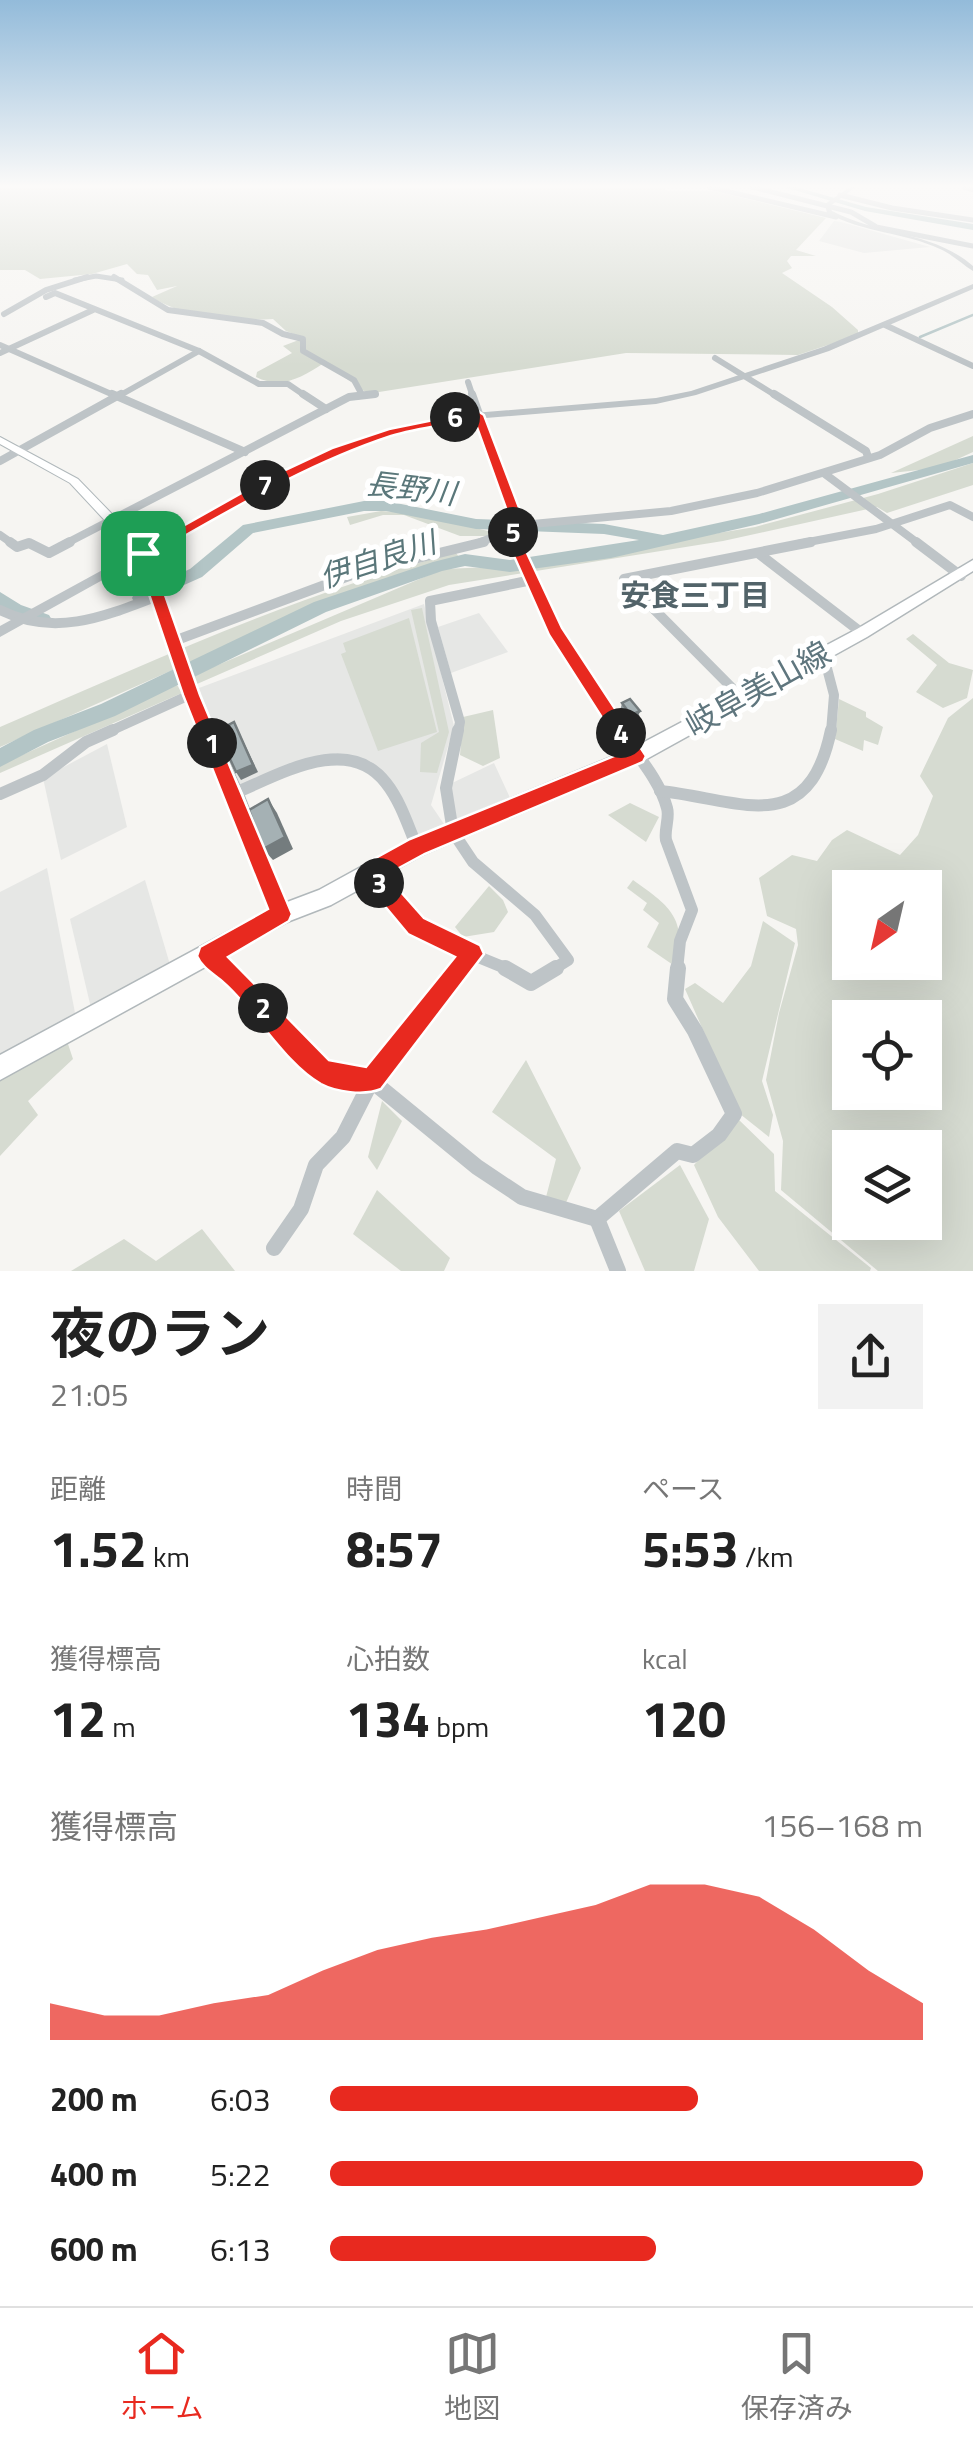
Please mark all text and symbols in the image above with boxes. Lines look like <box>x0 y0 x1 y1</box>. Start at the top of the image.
pin: 6 <box>430 392 480 442</box>
text: 6 <box>447 395 463 438</box>
pin: 7 <box>240 460 290 510</box>
water label: 長野川 <box>364 460 462 517</box>
text: 7 <box>257 463 273 506</box>
pin: 5 <box>488 507 538 557</box>
text: 5 <box>505 510 521 553</box>
pin <box>101 511 186 596</box>
water label: 伊自良川 <box>314 518 445 599</box>
icon: arrive <box>116 526 171 581</box>
district label: 安食三丁目 <box>620 572 770 618</box>
street label: 岐阜美山線 <box>676 628 839 748</box>
pin: 4 <box>596 708 646 758</box>
text: 4 <box>613 711 629 754</box>
pin: 1 <box>187 718 237 768</box>
text: 1 <box>204 721 220 764</box>
pin: 3 <box>354 858 404 908</box>
text: 3 <box>371 861 387 904</box>
north arrow <box>832 870 942 980</box>
map controls <box>832 870 942 1240</box>
pin: 2 <box>238 983 288 1033</box>
text: 2 <box>255 986 271 1029</box>
button: locate <box>832 1000 942 1110</box>
button: layers <box>832 1130 942 1240</box>
text: 夜のラン <box>50 1291 270 1374</box>
button: share <box>818 1304 923 1409</box>
text: 21:05 <box>50 1370 129 1418</box>
text: 距離 <box>50 1467 106 1510</box>
text: 時間 <box>346 1467 402 1510</box>
text: ペース <box>642 1467 725 1510</box>
text: 1.52 <box>50 1510 147 1586</box>
text: 8:57 <box>346 1510 443 1586</box>
text: 5:53 <box>642 1510 739 1586</box>
text: km <box>147 1535 190 1578</box>
text: /km <box>739 1535 793 1578</box>
text: 獲得標高 <box>50 1637 162 1680</box>
text: 心拍数 <box>346 1637 430 1680</box>
text: kcal <box>642 1637 688 1680</box>
text: 12 <box>50 1680 106 1756</box>
text: 134 <box>346 1680 430 1756</box>
text: 120 <box>642 1680 726 1756</box>
text: m <box>106 1705 136 1748</box>
text: bpm <box>430 1705 489 1748</box>
text: 156–168 m <box>761 1801 923 1849</box>
text: 獲得標高 <box>50 1802 178 1850</box>
text: 200 m <box>50 2075 138 2123</box>
text: 6:03 <box>210 2075 271 2123</box>
text: 400 m <box>50 2150 138 2198</box>
text: 5:22 <box>210 2150 271 2198</box>
text: 600 m <box>50 2225 138 2273</box>
text: 6:13 <box>210 2225 271 2273</box>
tab: ホーム <box>120 2326 203 2429</box>
tab: 地図 <box>444 2326 500 2429</box>
tab: 保存済み <box>741 2326 853 2429</box>

